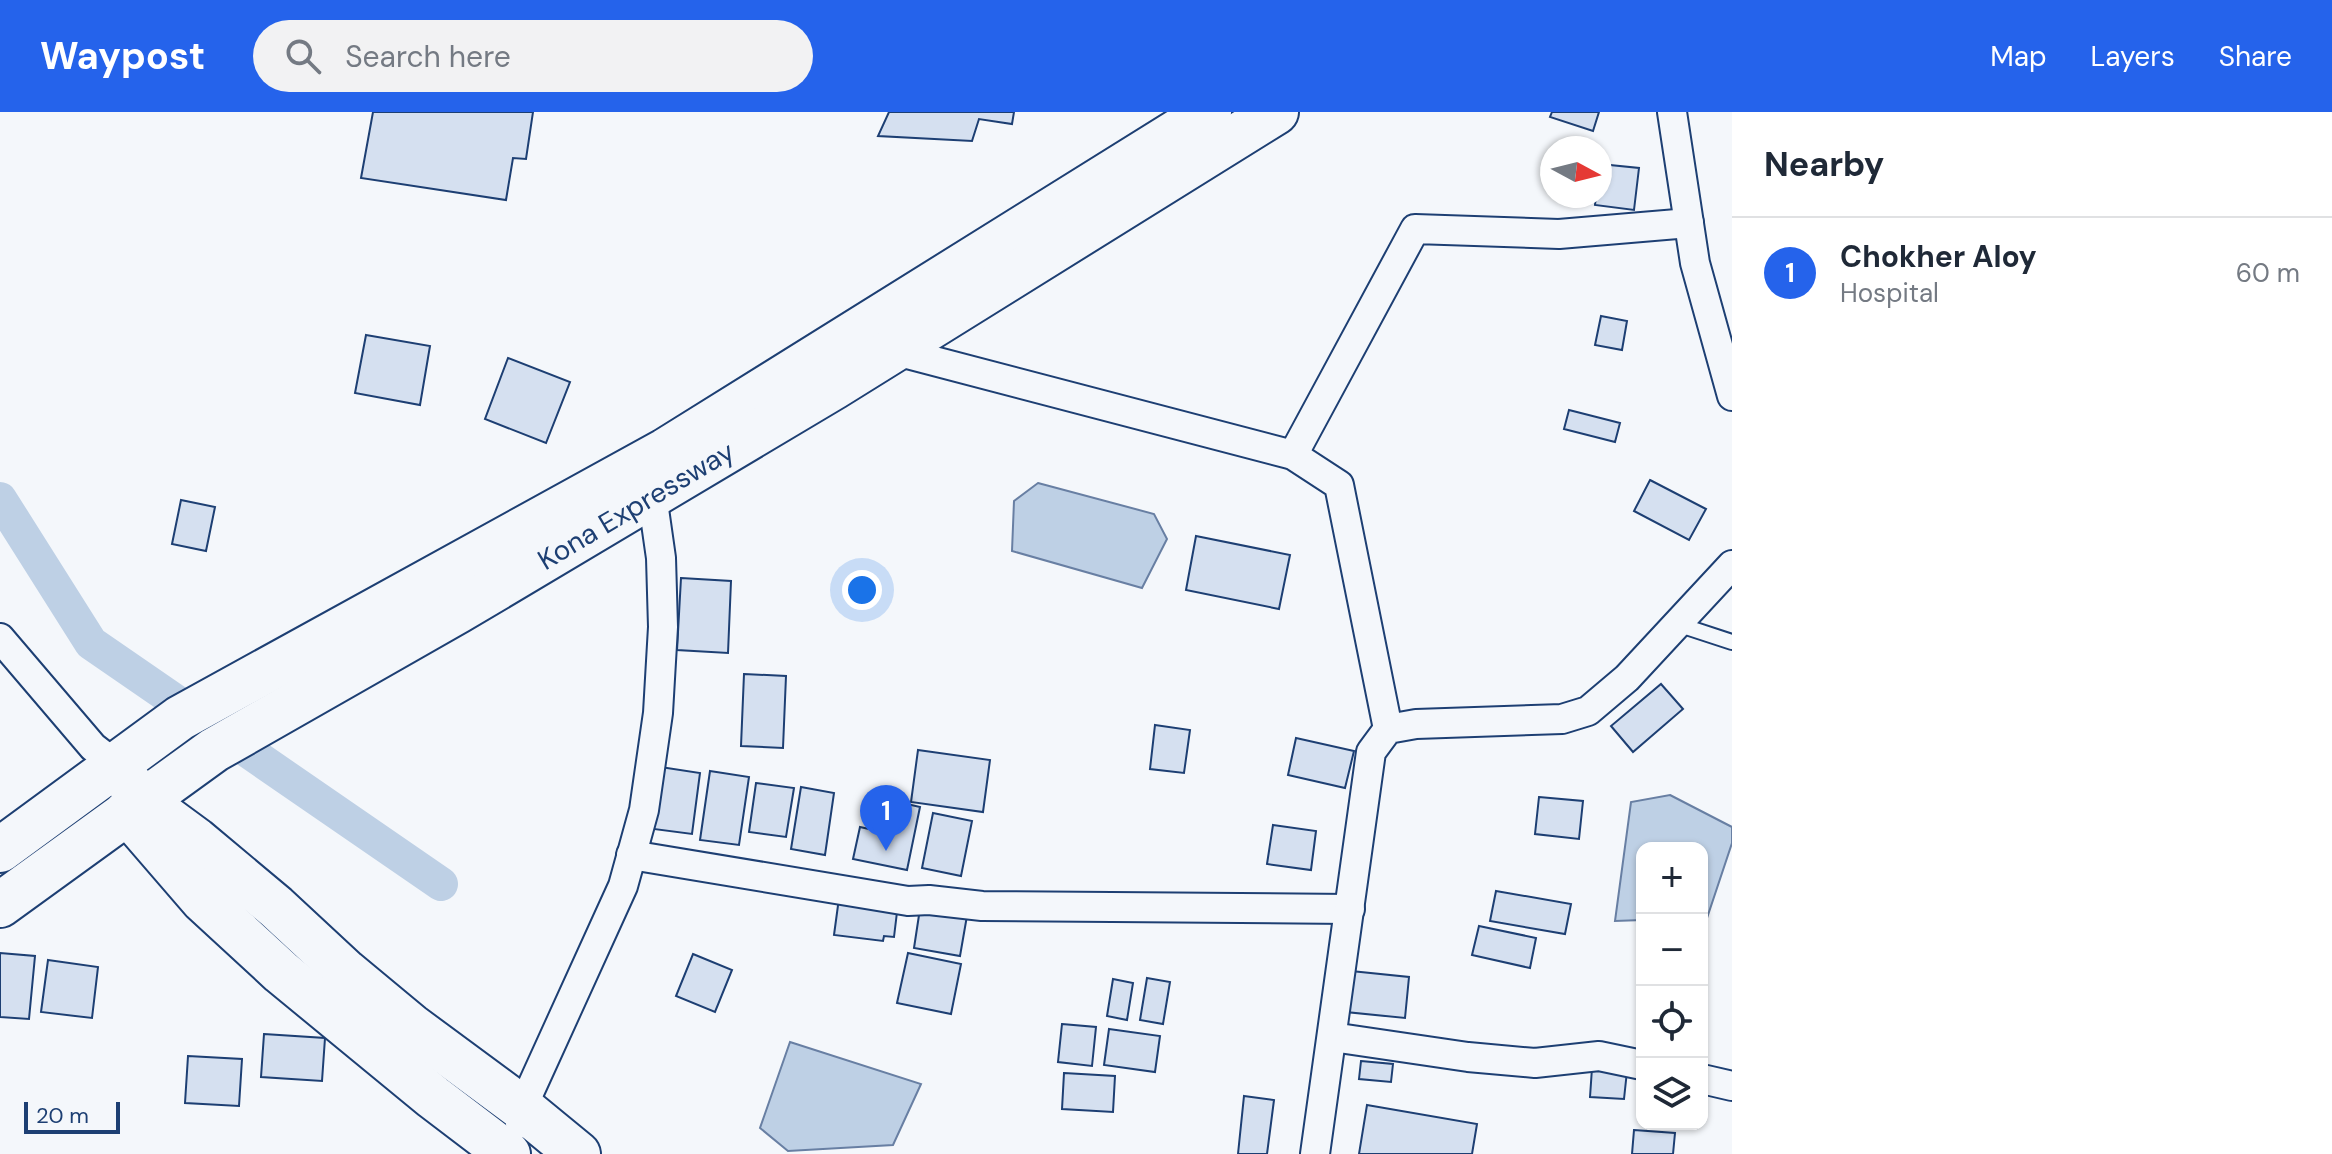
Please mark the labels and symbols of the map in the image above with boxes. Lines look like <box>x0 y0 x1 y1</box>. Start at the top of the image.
north arrow <box>1540 136 1612 208</box>
street label: Kona Expressway <box>531 433 741 578</box>
your location <box>842 570 882 610</box>
pin: 1 <box>860 785 912 851</box>
scale bar <box>24 1098 120 1134</box>

